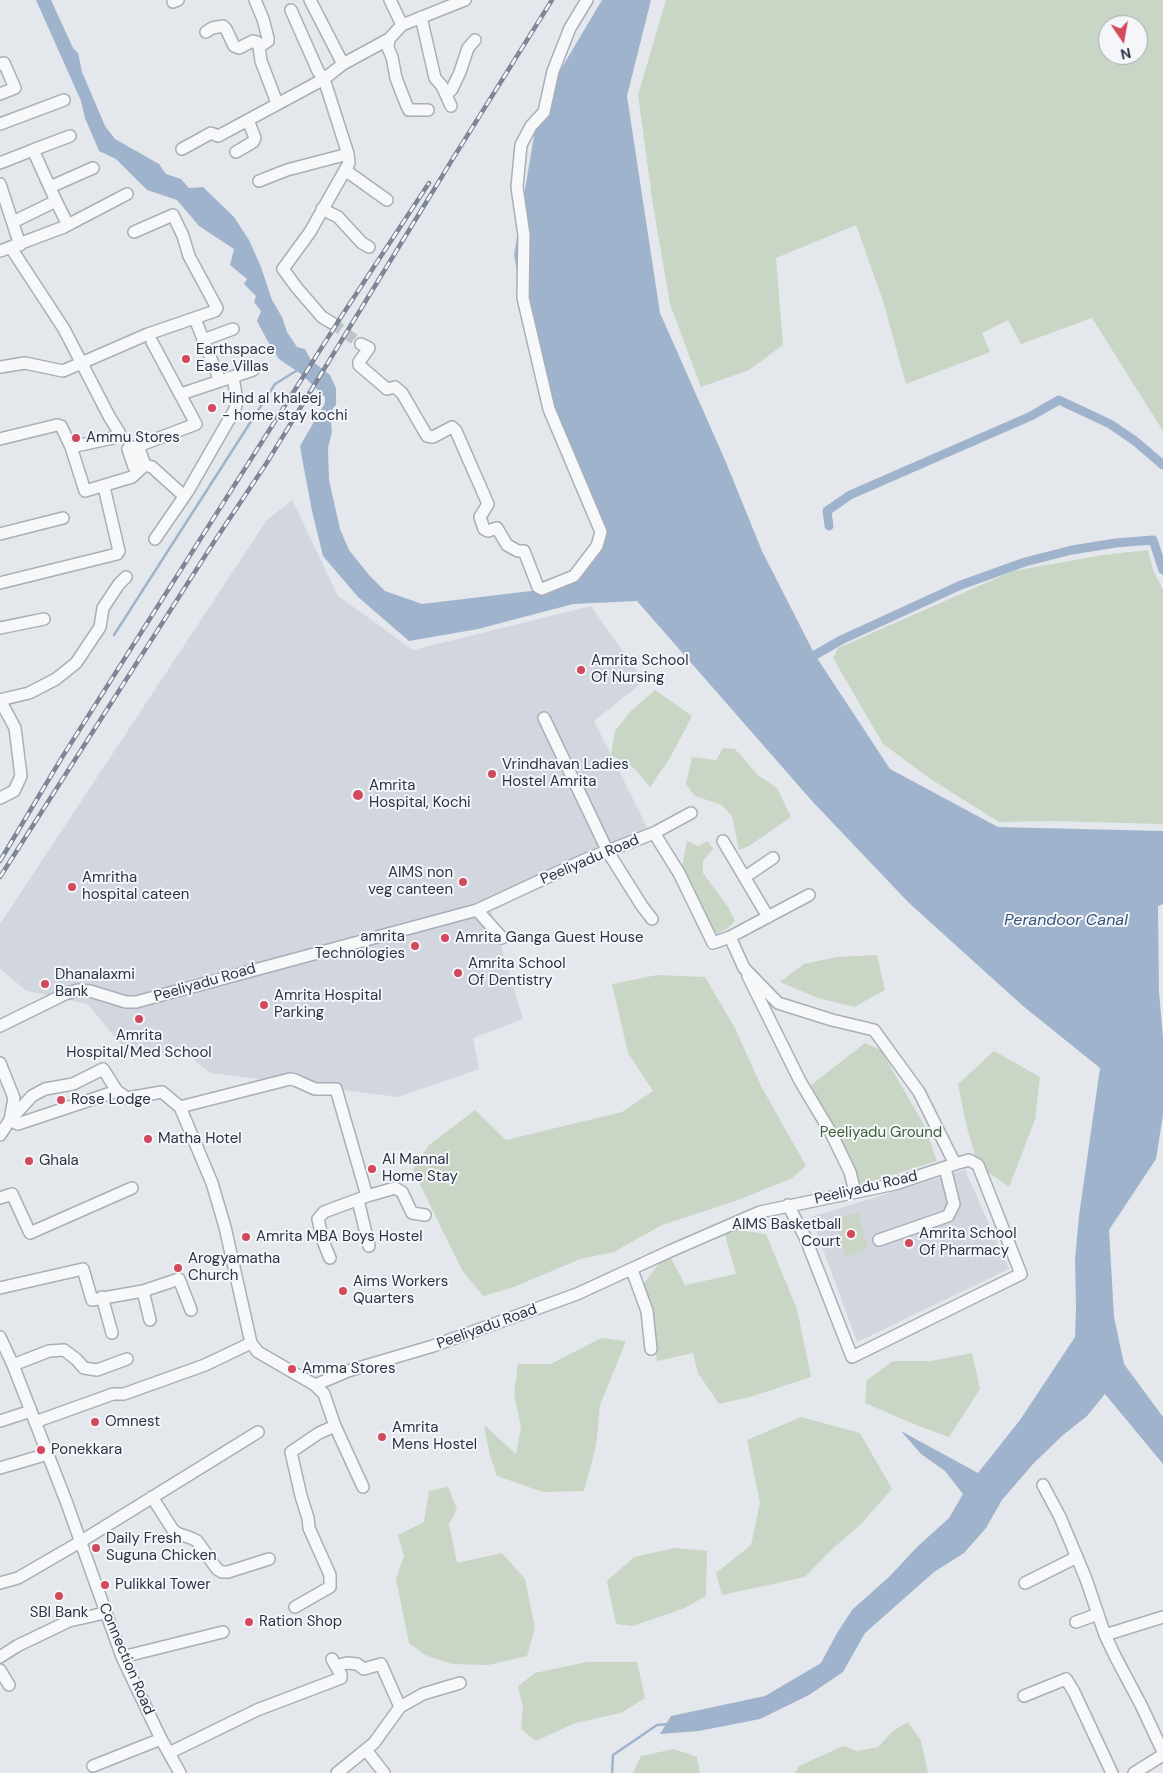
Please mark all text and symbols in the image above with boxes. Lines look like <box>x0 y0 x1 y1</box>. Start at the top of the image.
north arrow <box>1098 15 1148 65</box>
text: N <box>1119 44 1133 64</box>
place label: Earthspace Ease Villas <box>196 341 275 376</box>
marker: Earthspace Ease Villas <box>180 353 192 365</box>
place label: Hind al khaleej - home stay kochi <box>222 390 348 425</box>
marker: Hind al khaleej - home stay kochi <box>206 402 218 414</box>
place label: Ammu Stores <box>86 429 180 447</box>
marker: Ammu Stores <box>70 432 82 444</box>
place label: Amrita School Of Nursing <box>591 652 689 687</box>
marker: Amrita School Of Nursing <box>575 664 587 676</box>
place label: Vrindhavan Ladies Hostel Amrita <box>502 756 629 791</box>
marker: Vrindhavan Ladies Hostel Amrita <box>486 768 498 780</box>
place label: Amrita Hospital, Kochi <box>369 777 471 812</box>
marker: Amrita Hospital, Kochi <box>351 788 365 802</box>
street label: Peeliyadu Road <box>538 831 642 889</box>
place label: AIMS non veg canteen <box>368 864 453 899</box>
place label: Amritha hospital cateen <box>82 869 189 904</box>
marker: AIMS non veg canteen <box>457 876 469 888</box>
marker: Amritha hospital cateen <box>66 881 78 893</box>
water label: Perandoor Canal <box>1004 911 1128 931</box>
place label: amrita Technologies <box>315 928 405 963</box>
place label: Amrita Ganga Guest House <box>455 929 643 947</box>
marker: Amrita Ganga Guest House <box>439 932 451 944</box>
marker: amrita Technologies <box>409 940 421 952</box>
place label: Amrita School Of Dentistry <box>468 955 566 990</box>
street label: Peeliyadu Road <box>152 960 258 1006</box>
place label: Dhanalaxmi Bank <box>55 966 135 1001</box>
marker: Amrita School Of Dentistry <box>452 967 464 979</box>
marker: Dhanalaxmi Bank <box>39 978 51 990</box>
place label: Amrita Hospital Parking <box>274 987 382 1022</box>
marker: Amrita Hospital Parking <box>258 999 270 1011</box>
marker: Amrita Hospital/Med School <box>133 1013 145 1025</box>
place label: Amrita Hospital/Med School <box>66 1027 212 1062</box>
place label: Rose Lodge <box>71 1091 151 1109</box>
marker: Rose Lodge <box>55 1094 67 1106</box>
park label: Peeliyadu Ground <box>820 1124 942 1142</box>
place label: Matha Hotel <box>158 1130 242 1148</box>
marker: Matha Hotel <box>142 1133 154 1145</box>
place label: Al Mannal Home Stay <box>382 1151 458 1186</box>
place label: Ghala <box>39 1152 79 1170</box>
marker: Ghala <box>23 1155 35 1167</box>
marker: Al Mannal Home Stay <box>366 1163 378 1175</box>
street label: Peeliyadu Road <box>813 1167 919 1209</box>
place label: AIMS Basketball Court <box>732 1216 841 1251</box>
place label: Amrita School Of Pharmacy <box>919 1225 1017 1260</box>
place label: Amrita MBA Boys Hostel <box>256 1228 423 1246</box>
marker: AIMS Basketball Court <box>845 1228 857 1240</box>
marker: Amrita MBA Boys Hostel <box>240 1231 252 1243</box>
marker: Amrita School Of Pharmacy <box>903 1237 915 1249</box>
place label: Arogyamatha Church <box>188 1250 280 1285</box>
marker: Arogyamatha Church <box>172 1262 184 1274</box>
place label: Aims Workers Quarters <box>353 1273 448 1308</box>
marker: Aims Workers Quarters <box>337 1285 349 1297</box>
street label: Peeliyadu Road <box>434 1301 540 1353</box>
place label: Amma Stores <box>302 1360 395 1378</box>
marker: Amma Stores <box>286 1363 298 1375</box>
place label: Omnest <box>105 1413 160 1431</box>
marker: Omnest <box>89 1416 101 1428</box>
place label: Amrita Mens Hostel <box>392 1419 477 1454</box>
marker: Amrita Mens Hostel <box>376 1431 388 1443</box>
place label: Ponekkara <box>51 1441 122 1459</box>
marker: Ponekkara <box>35 1444 47 1456</box>
place label: Daily Fresh Suguna Chicken <box>106 1530 217 1565</box>
marker: Daily Fresh Suguna Chicken <box>90 1542 102 1554</box>
place label: Pulikkal Tower <box>115 1576 211 1594</box>
marker: Pulikkal Tower <box>99 1579 111 1591</box>
marker: SBI Bank <box>53 1590 65 1602</box>
street label: Connection Road <box>94 1600 158 1718</box>
place label: SBI Bank <box>30 1604 88 1622</box>
place label: Ration Shop <box>259 1613 342 1631</box>
marker: Ration Shop <box>243 1616 255 1628</box>

